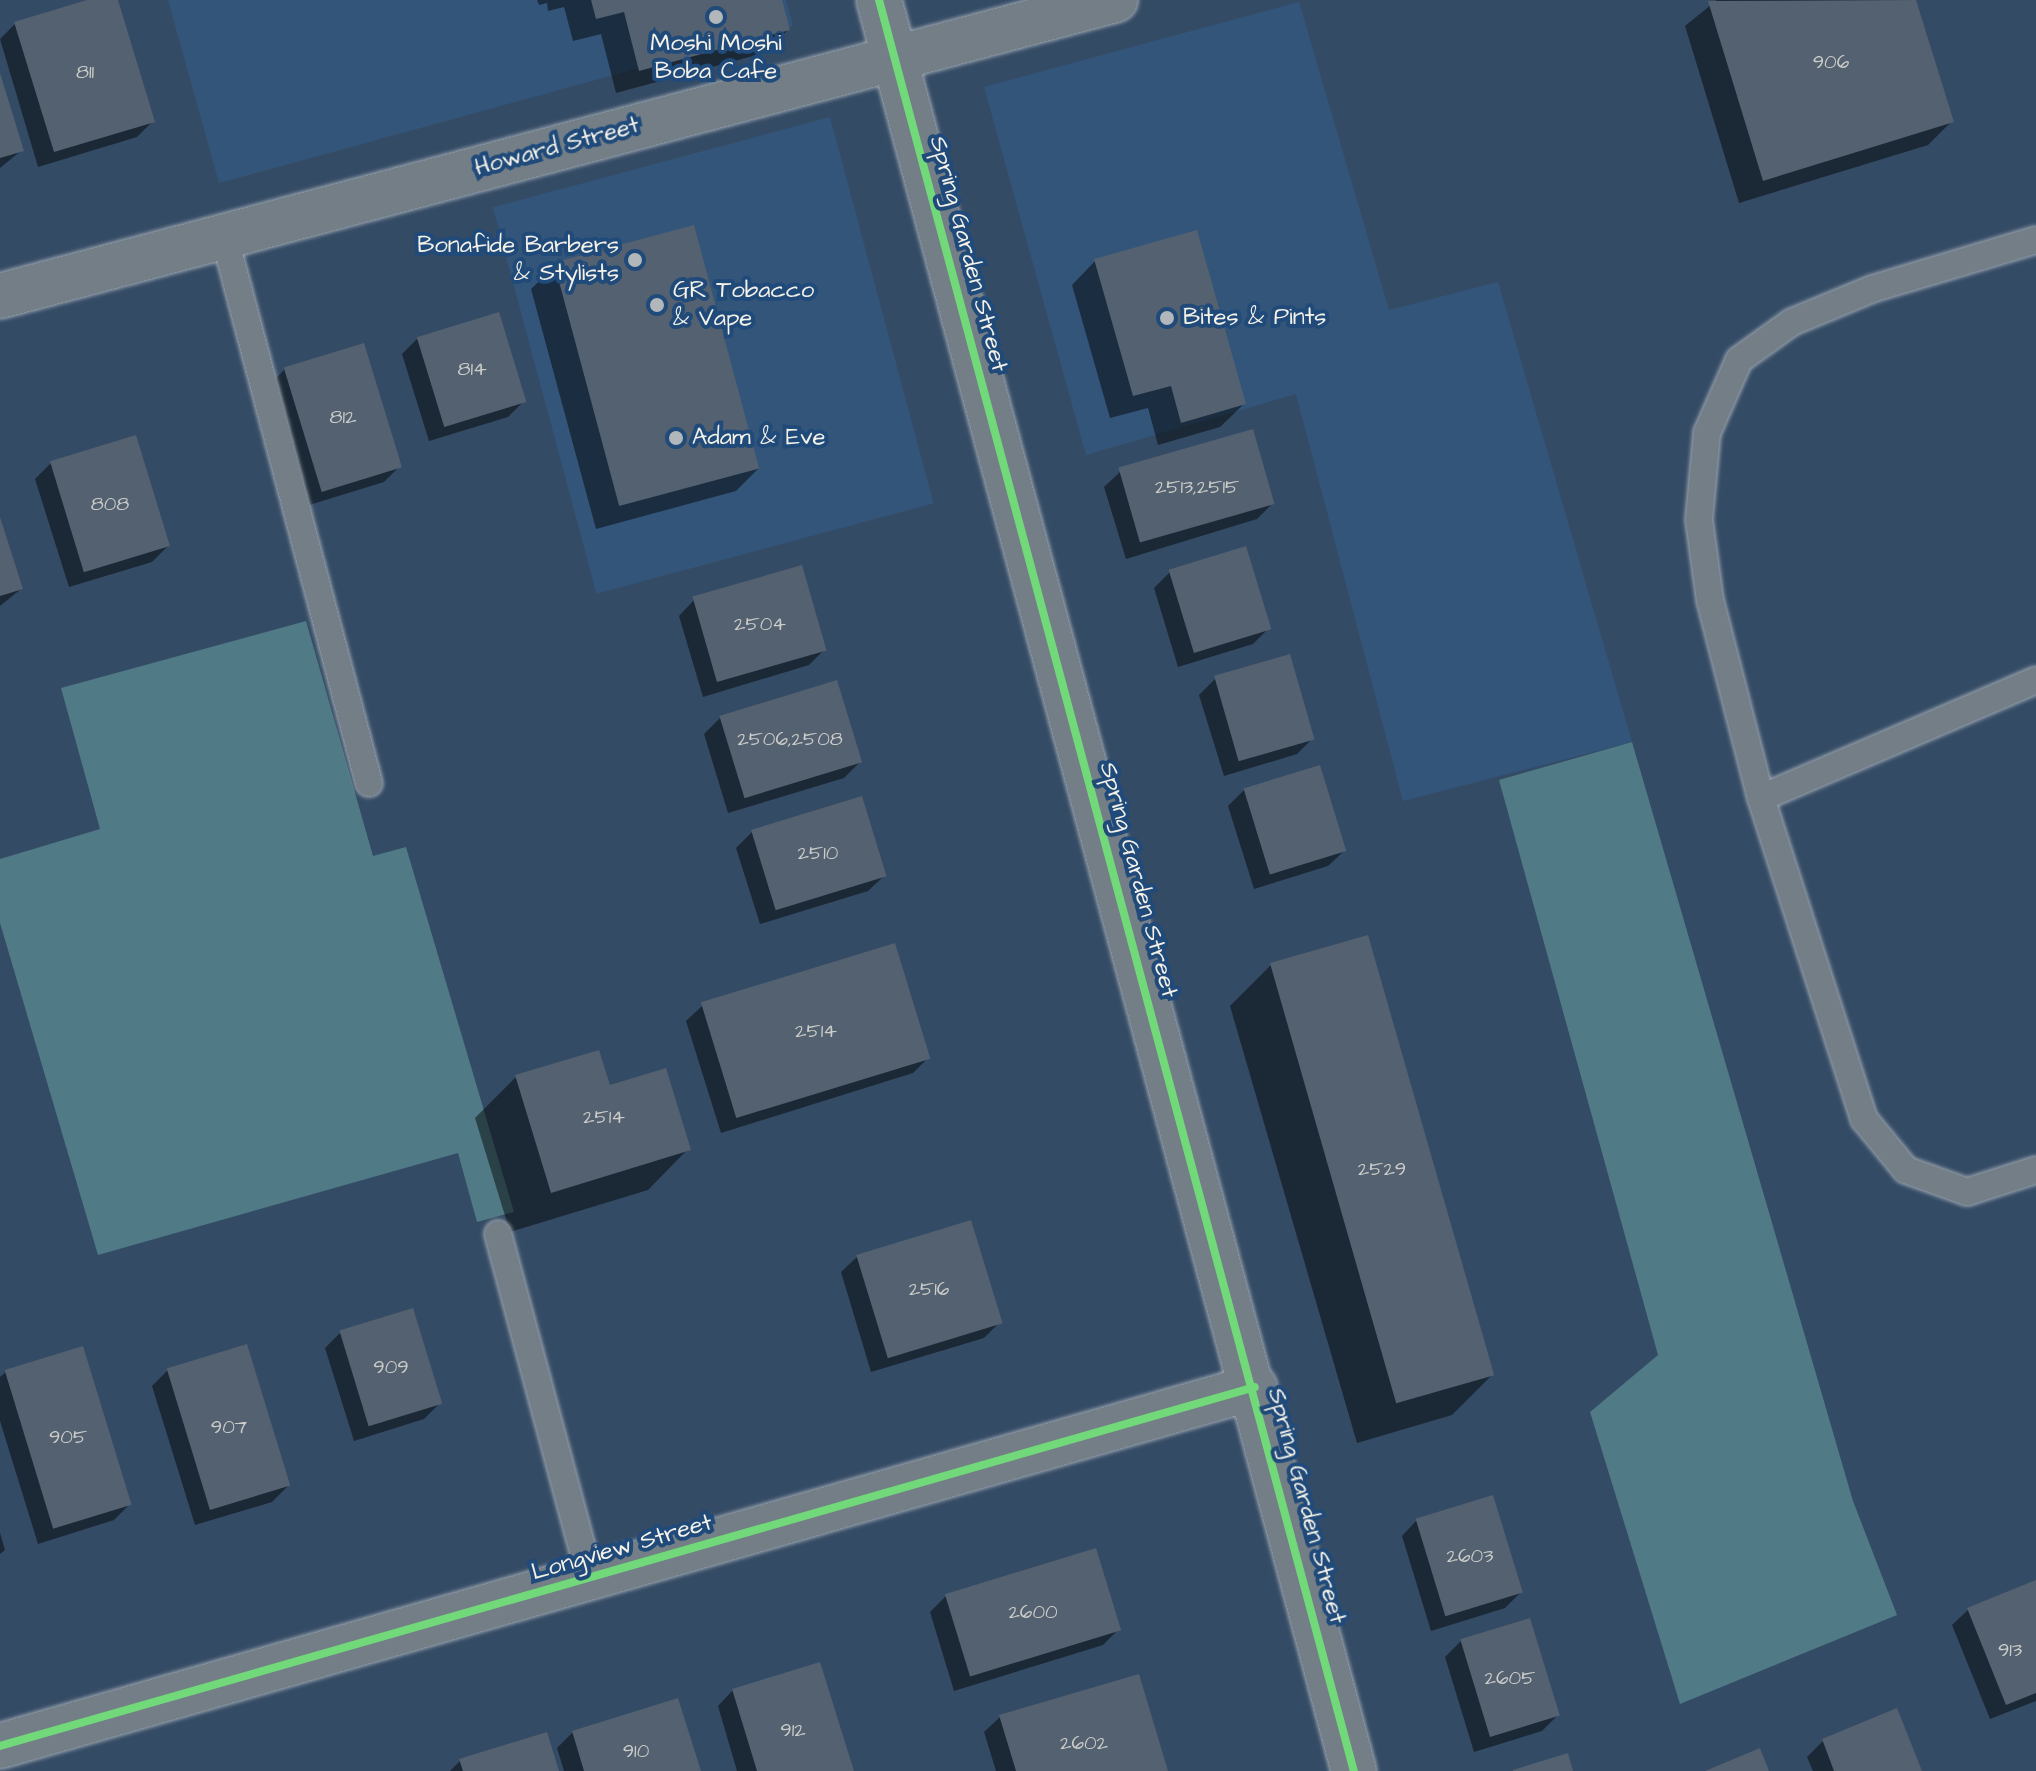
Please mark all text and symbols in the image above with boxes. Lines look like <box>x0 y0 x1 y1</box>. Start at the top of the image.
marker: Moshi Moshi Boba Cafe <box>707 8 725 26</box>
place label: Moshi Moshi Boba Cafe <box>650 30 782 86</box>
house number: 906 <box>1813 50 1849 74</box>
house number: 811 <box>76 60 94 84</box>
street label: Howard Street <box>472 111 642 183</box>
street label: Spring Garden Street <box>923 133 1013 375</box>
place label: Bonafide Barbers & Stylists <box>417 232 619 288</box>
marker: Bonafide Barbers & Stylists <box>626 251 644 269</box>
place label: GR Tobacco & Vape <box>673 277 814 333</box>
marker: GR Tobacco & Vape <box>648 296 666 314</box>
place label: Bites & Pints <box>1183 304 1326 332</box>
marker: Bites & Pints <box>1158 309 1176 327</box>
house number: 814 <box>457 357 487 381</box>
house number: 812 <box>330 405 356 429</box>
place label: Adam & Eve <box>692 424 826 452</box>
marker: Adam & Eve <box>667 429 685 447</box>
house number: 2513,2515 <box>1155 475 1239 499</box>
house number: 808 <box>91 492 129 516</box>
house number: 2504 <box>734 612 786 636</box>
house number: 2506,2508 <box>737 727 843 751</box>
street label: Spring Garden Street <box>1093 759 1183 1001</box>
house number: 2510 <box>798 841 838 865</box>
house number: 2514 <box>795 1019 837 1043</box>
house number: 2514 <box>583 1105 625 1129</box>
house number: 2529 <box>1358 1157 1406 1181</box>
house number: 2516 <box>909 1277 949 1301</box>
house number: 909 <box>373 1355 409 1379</box>
street label: Spring Garden Street <box>1261 1385 1351 1627</box>
house number: 907 <box>211 1415 247 1439</box>
house number: 905 <box>49 1425 87 1449</box>
street label: Longview Street <box>528 1508 716 1588</box>
house number: 2603 <box>1447 1544 1493 1568</box>
house number: 2600 <box>1008 1600 1058 1624</box>
house number: 913 <box>1998 1638 2022 1662</box>
house number: 2605 <box>1485 1666 1535 1690</box>
house number: 912 <box>780 1718 806 1742</box>
house number: 2602 <box>1060 1731 1108 1755</box>
house number: 910 <box>623 1739 649 1763</box>

